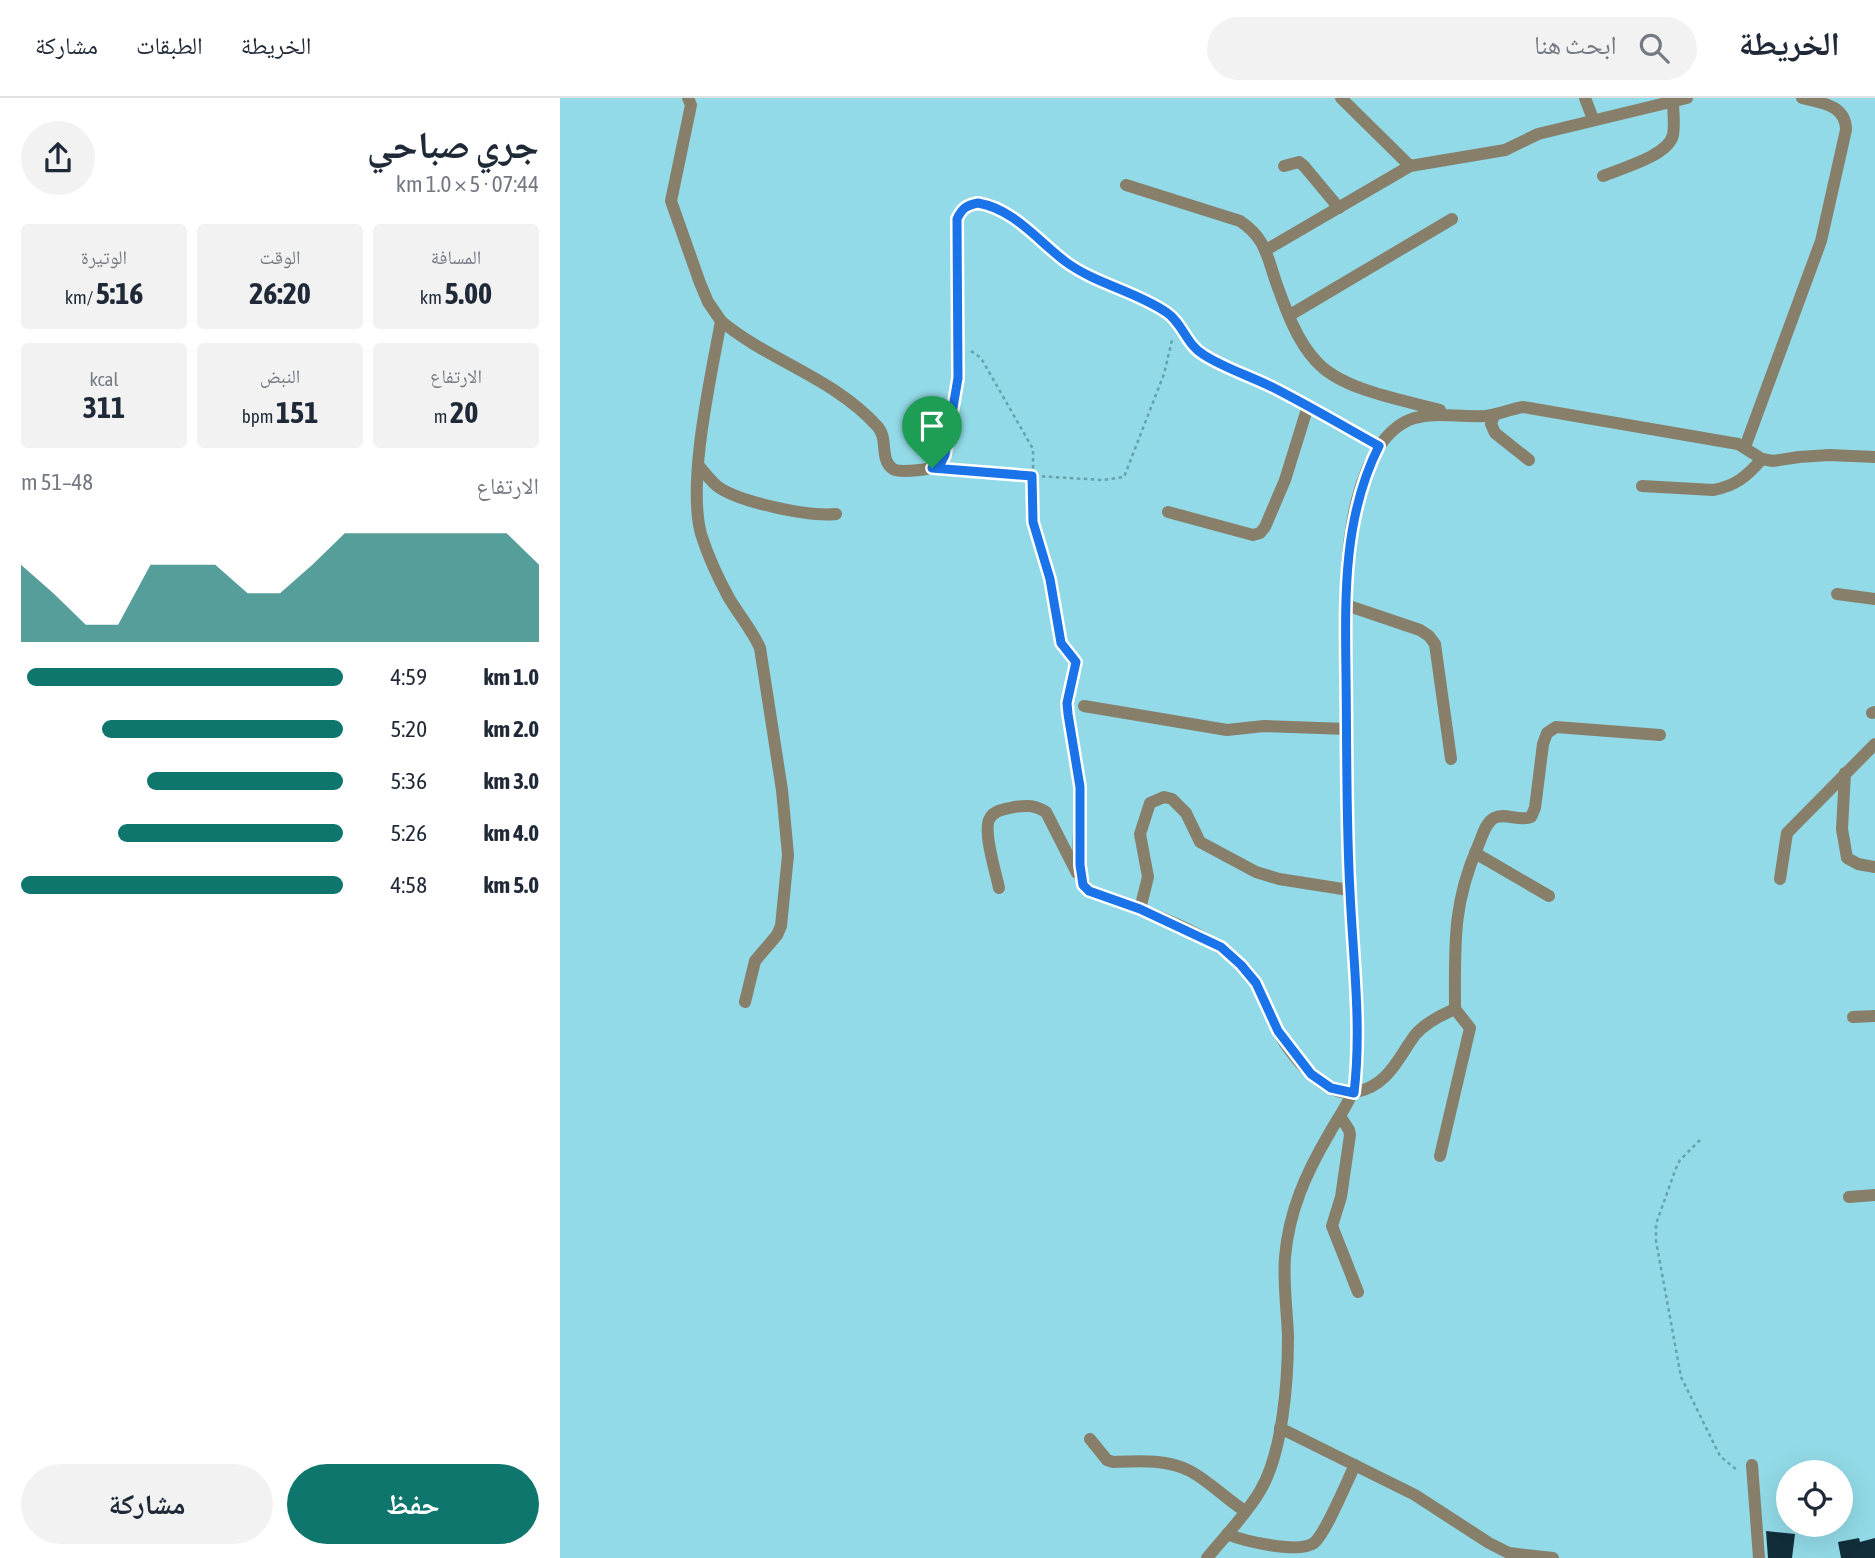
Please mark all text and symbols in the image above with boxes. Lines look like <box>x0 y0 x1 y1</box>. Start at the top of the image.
search box <box>1207 17 1697 80</box>
text: الخريطة <box>1739 24 1840 62</box>
icon: search <box>1635 29 1673 67</box>
text: ابحث هنا <box>1534 30 1617 60</box>
text: مشاركة <box>35 32 98 59</box>
text: الطبقات <box>136 32 203 59</box>
text: الخريطة <box>241 32 311 59</box>
button: share <box>21 121 95 195</box>
text: جري صباحي <box>367 123 539 166</box>
text: 07:44 · 5 × 1.0 km <box>396 171 539 197</box>
text: الوتيرة <box>81 246 127 268</box>
text: الوقت <box>260 246 300 268</box>
text: المسافة <box>431 246 481 268</box>
text: 5:16 <box>96 276 143 310</box>
text: 26:20 <box>249 276 311 310</box>
text: 5.00 <box>445 276 492 310</box>
text: /km <box>65 286 96 308</box>
text: km <box>420 286 445 308</box>
text: النبض <box>260 365 300 387</box>
text: الارتفاع <box>430 365 482 387</box>
text: kcal <box>90 368 118 390</box>
text: 311 <box>83 390 125 424</box>
text: 151 <box>276 395 318 429</box>
text: 20 <box>450 395 478 429</box>
pin <box>902 396 962 468</box>
text: bpm <box>242 405 276 427</box>
text: m <box>434 405 450 427</box>
icon: arrive <box>913 407 951 445</box>
text: 48–51 m <box>21 469 93 495</box>
text: الارتفاع <box>476 473 539 499</box>
text: 4:59 <box>390 664 427 690</box>
text: 1.0 km <box>483 664 539 690</box>
text: 5:20 <box>390 716 427 742</box>
text: 2.0 km <box>483 716 539 742</box>
text: 5:36 <box>390 768 427 794</box>
text: 3.0 km <box>483 768 539 794</box>
text: 5:26 <box>390 820 427 846</box>
text: 4.0 km <box>483 820 539 846</box>
text: 4:58 <box>390 872 427 898</box>
text: 5.0 km <box>483 872 539 898</box>
map controls <box>1776 1460 1853 1537</box>
button: locate <box>1776 1460 1853 1537</box>
button: مشاركة <box>21 1464 273 1544</box>
button: حفظ <box>287 1464 539 1544</box>

